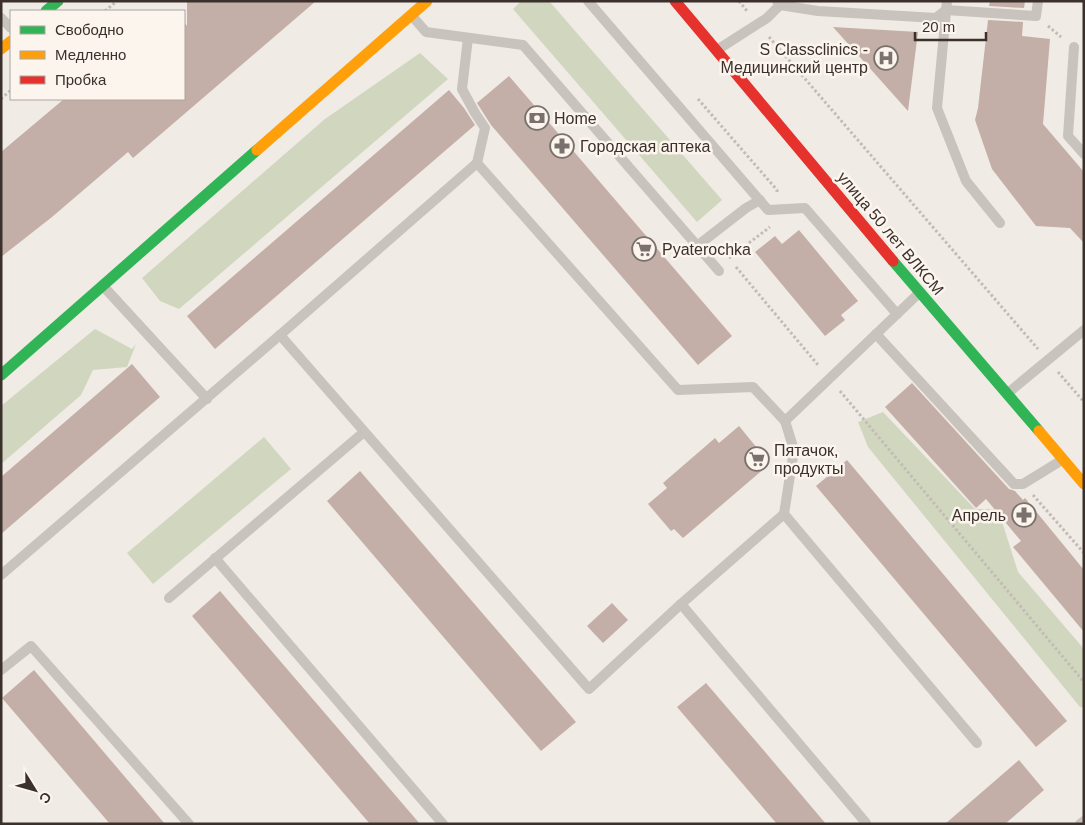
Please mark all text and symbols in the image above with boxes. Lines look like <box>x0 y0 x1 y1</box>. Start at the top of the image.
legend <box>10 10 185 100</box>
scale bar <box>915 10 986 42</box>
text: 20 m <box>922 18 955 35</box>
text: Свободно <box>55 21 124 38</box>
place label: S Classclinics - Медицинский центр <box>720 41 868 76</box>
hospital icon: S Classclinics - Медицинский центр <box>873 45 899 71</box>
text: Медленно <box>55 46 126 63</box>
text: Пробка <box>55 71 107 88</box>
bank icon: Home <box>524 105 550 131</box>
place label: Home <box>554 110 597 127</box>
pharmacy icon: Городская аптека <box>549 133 575 159</box>
place label: Городская аптека <box>580 138 711 155</box>
street label: улица 50 лет ВЛКСМ <box>834 168 947 298</box>
supermarket icon: Pyaterochka <box>631 236 657 262</box>
place label: Pyaterochka <box>662 241 751 258</box>
place label: Пятачок, продукты <box>774 442 843 477</box>
supermarket icon: Пятачок, продукты <box>744 446 770 472</box>
pharmacy icon: Апрель <box>1011 502 1037 528</box>
place label: Апрель <box>952 507 1006 524</box>
north arrow <box>10 765 60 815</box>
text: С <box>36 789 55 807</box>

